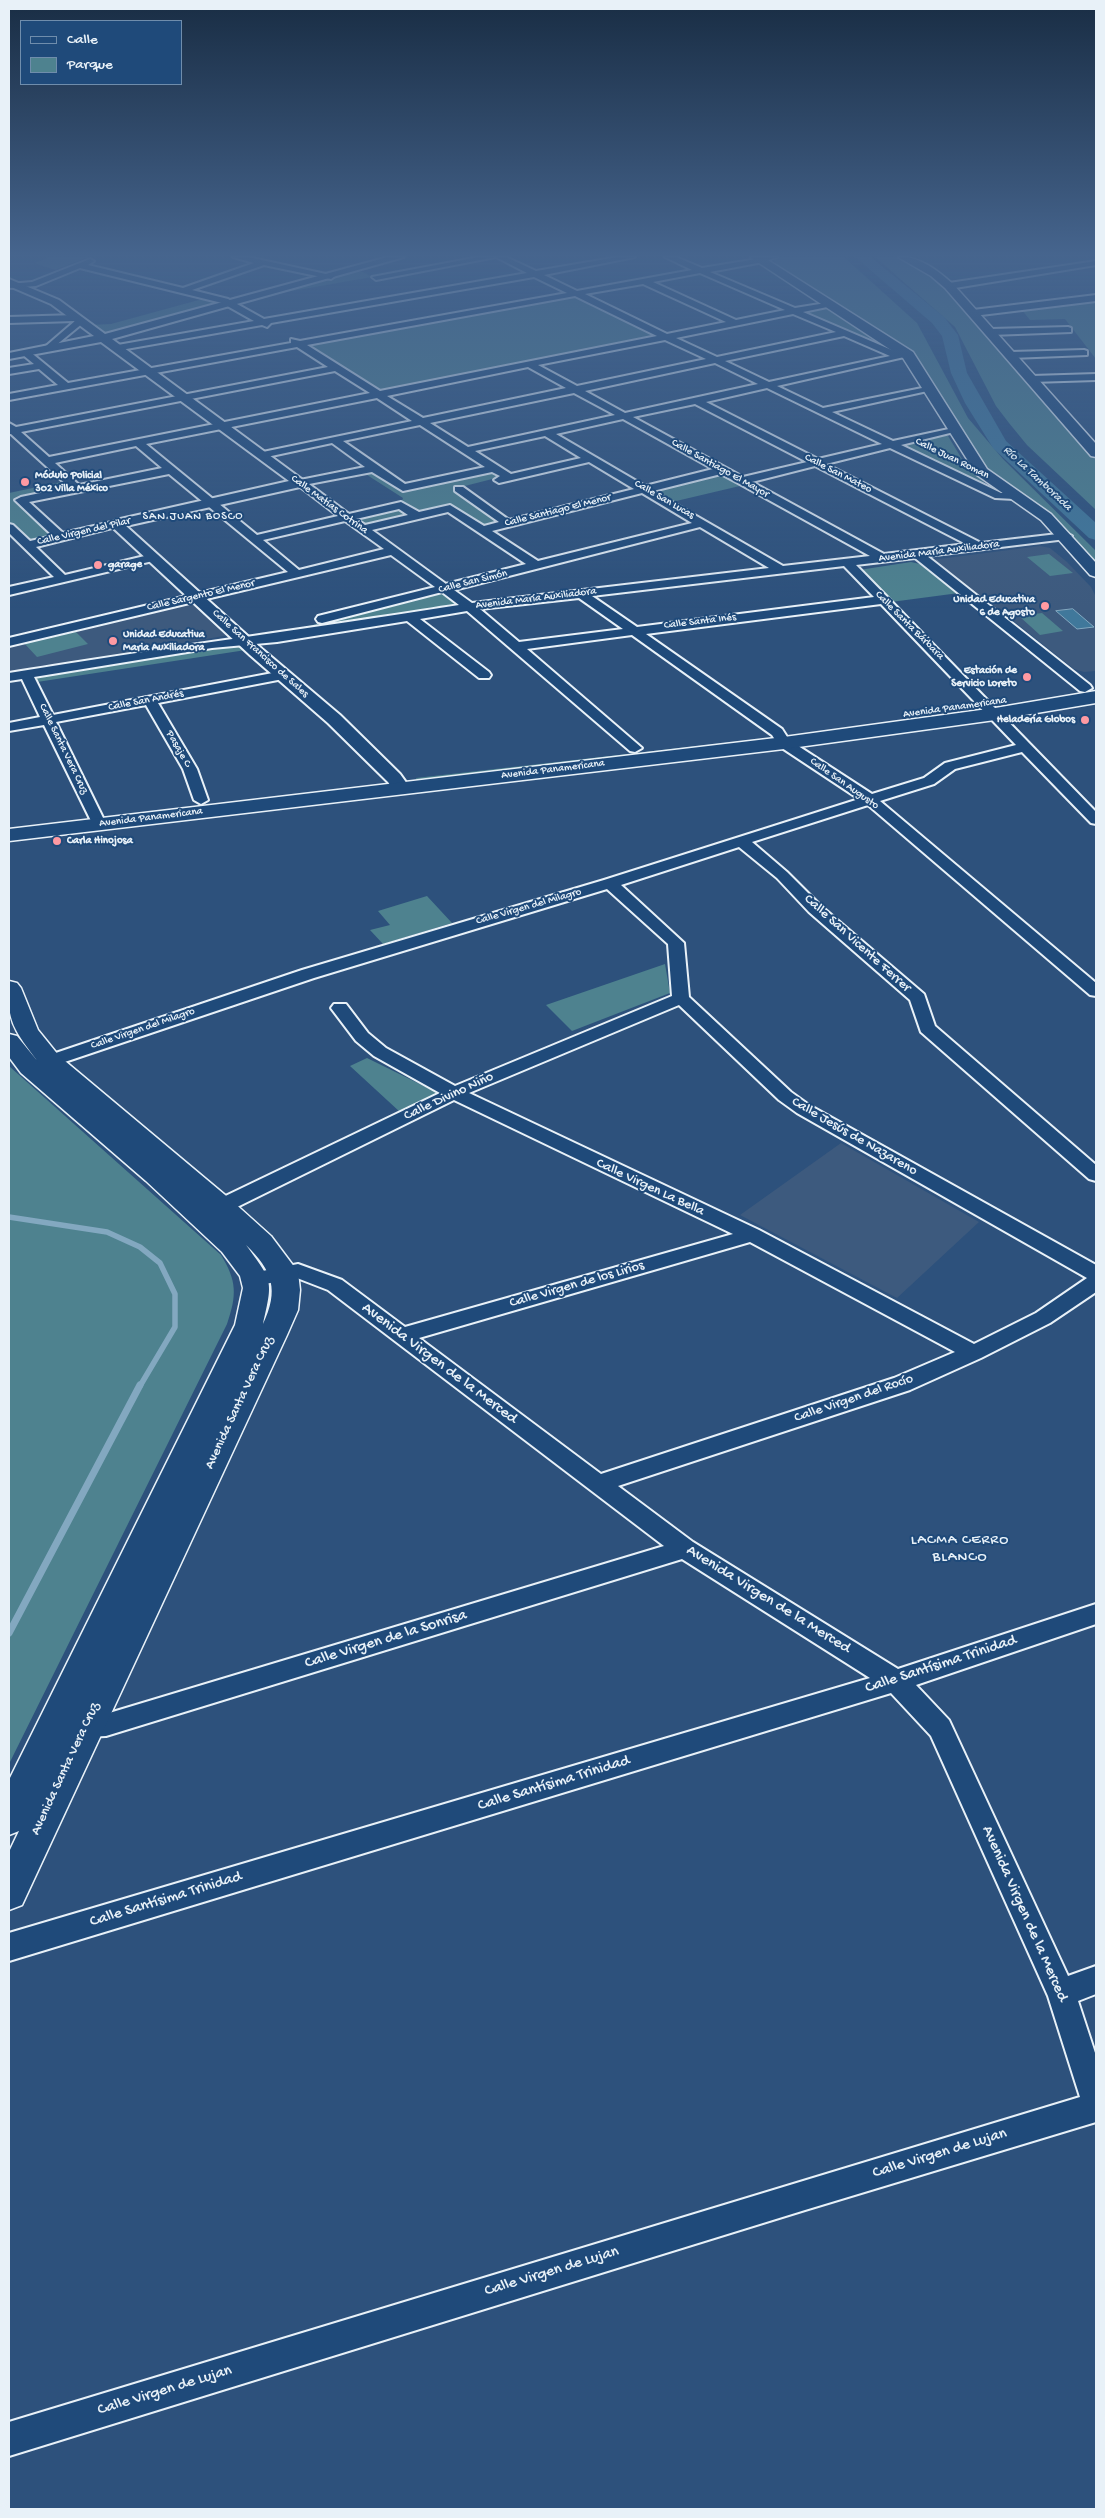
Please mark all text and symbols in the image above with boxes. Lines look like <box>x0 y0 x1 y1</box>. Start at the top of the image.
legend <box>20 20 182 85</box>
text: Calle <box>67 31 98 49</box>
text: Parque <box>67 56 113 74</box>
street label: Calle Juan Roman <box>913 435 991 483</box>
street label: Calle Santiago El Mayor <box>669 437 771 501</box>
water label: Río La Tamborada <box>1000 443 1074 515</box>
street label: Calle San Mateo <box>802 451 874 497</box>
place label: Módulo Policial 302 Villa México <box>35 469 108 495</box>
street label: Calle Matías Cotrina <box>288 473 370 537</box>
marker: Módulo Policial 302 Villa México <box>19 476 31 488</box>
street label: Calle San Lucas <box>632 477 696 523</box>
street label: Calle Santiago El Menor <box>503 491 613 531</box>
district label: SAN JUAN BOSCO <box>141 510 245 524</box>
street label: Calle Virgen del Pilar <box>36 515 132 549</box>
street label: Avenida María Auxiliadora <box>878 538 1000 566</box>
place label: garage <box>108 558 142 572</box>
marker: garage <box>92 559 104 571</box>
street label: Calle San Simón <box>437 567 509 597</box>
street label: Calle Sargento El Menor <box>146 577 256 615</box>
street label: Avenida María Auxiliadora <box>475 585 597 613</box>
street label: Calle Santa Bárbara <box>872 589 946 663</box>
place label: Unidad Educativa 6 de Agosto <box>953 593 1035 619</box>
marker: Unidad Educativa 6 de Agosto <box>1039 600 1051 612</box>
street label: Calle San Francisco de Sales <box>209 607 311 701</box>
street label: Calle Santa Inés <box>663 611 737 633</box>
place label: Unidad Educativa Maria Auxiliadora <box>123 628 205 654</box>
marker: Unidad Educativa Maria Auxiliadora <box>107 635 119 647</box>
place label: Estación de Servicio Loreto <box>951 664 1017 690</box>
marker: Estación de Servicio Loreto <box>1021 671 1033 683</box>
street label: Calle San Andrés <box>107 687 185 715</box>
street label: Avenida Panamericana <box>902 694 1008 722</box>
street label: Calle Santa Vera Cruz <box>35 702 91 796</box>
place label: Heladería Globos <box>997 713 1075 727</box>
marker: Heladería Globos <box>1079 714 1091 726</box>
street label: Pasaje C <box>162 728 194 770</box>
street label: Calle San Augusto <box>807 755 881 813</box>
street label: Avenida Panamericana <box>500 757 606 783</box>
street label: Avenida Panamericana <box>98 805 204 831</box>
place label: Carla Hinojosa <box>67 834 133 848</box>
marker: Carla Hinojosa <box>51 835 63 847</box>
street label: Calle Virgen del Milagro <box>475 886 583 928</box>
street label: Calle San Vicente Ferrer <box>800 891 914 997</box>
street label: Calle Virgen del Milagro <box>89 1005 197 1053</box>
street label: Calle Divino Niño <box>402 1069 496 1125</box>
street label: Calle Jesús de Nazareno <box>788 1094 920 1180</box>
street label: Calle Virgen La Bella <box>593 1156 707 1220</box>
street label: Calle Virgen de los Lirios <box>508 1258 646 1312</box>
street label: Avenida Virgen de la Merced <box>357 1299 521 1429</box>
street label: Avenida Santa Vera Cruz <box>202 1334 278 1472</box>
street label: Calle Virgen del Rocío <box>792 1371 916 1427</box>
district label: LACMA CERRO BLANCO <box>909 1532 1011 1567</box>
street label: Avenida Virgen de la Merced <box>682 1541 854 1659</box>
street label: Calle Virgen de la Sonrisa <box>303 1606 469 1674</box>
street label: Calle Santísima Trinidad <box>863 1631 1019 1699</box>
street label: Avenida Santa Vera Cruz <box>28 1700 104 1838</box>
street label: Calle Santísima Trinidad <box>476 1752 632 1816</box>
street label: Avenida Virgen de la Merced <box>977 1823 1071 2005</box>
street label: Calle Santísima Trinidad <box>88 1868 244 1932</box>
street label: Calle Virgen de Lujan <box>871 2124 1009 2184</box>
street label: Calle Virgen de Lujan <box>483 2242 621 2302</box>
street label: Calle Virgen de Lujan <box>96 2361 234 2421</box>

